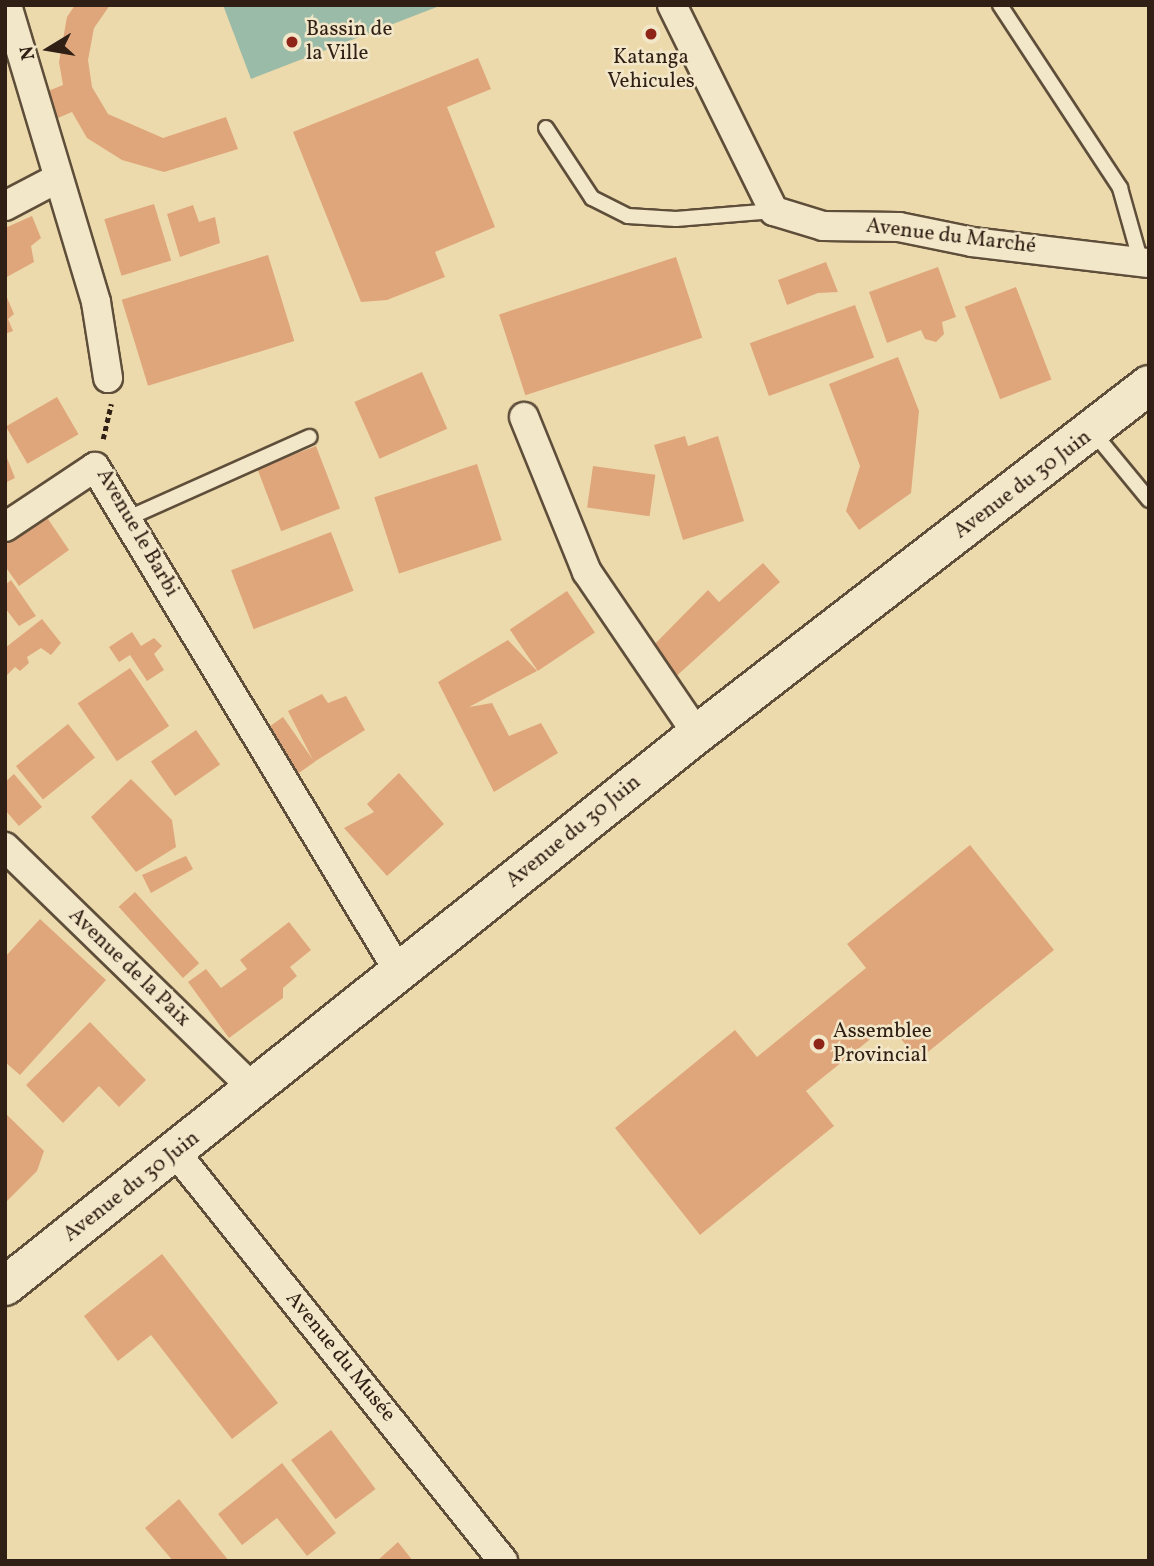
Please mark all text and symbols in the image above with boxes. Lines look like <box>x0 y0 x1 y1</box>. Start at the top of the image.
north arrow <box>14 14 84 84</box>
place label: Bassin de la Ville <box>306 17 392 67</box>
marker: Katanga Vehicules <box>643 26 659 42</box>
marker: Bassin de la Ville <box>284 34 300 50</box>
text: N <box>14 44 42 62</box>
place label: Katanga Vehicules <box>607 45 695 95</box>
street label: Avenue du Marché <box>865 214 1037 260</box>
street label: Avenue du 30 Juin <box>949 425 1097 545</box>
street label: Avenue le Barbi <box>90 465 184 601</box>
street label: Avenue du 30 Juin <box>502 770 646 894</box>
street label: Avenue de la Paix <box>63 903 195 1033</box>
place label: Assemblee Provincial <box>833 1019 932 1069</box>
marker: Assemblee Provincial <box>811 1036 827 1052</box>
street label: Avenue du 30 Juin <box>59 1126 205 1248</box>
street label: Avenue du Musée <box>280 1287 400 1427</box>

